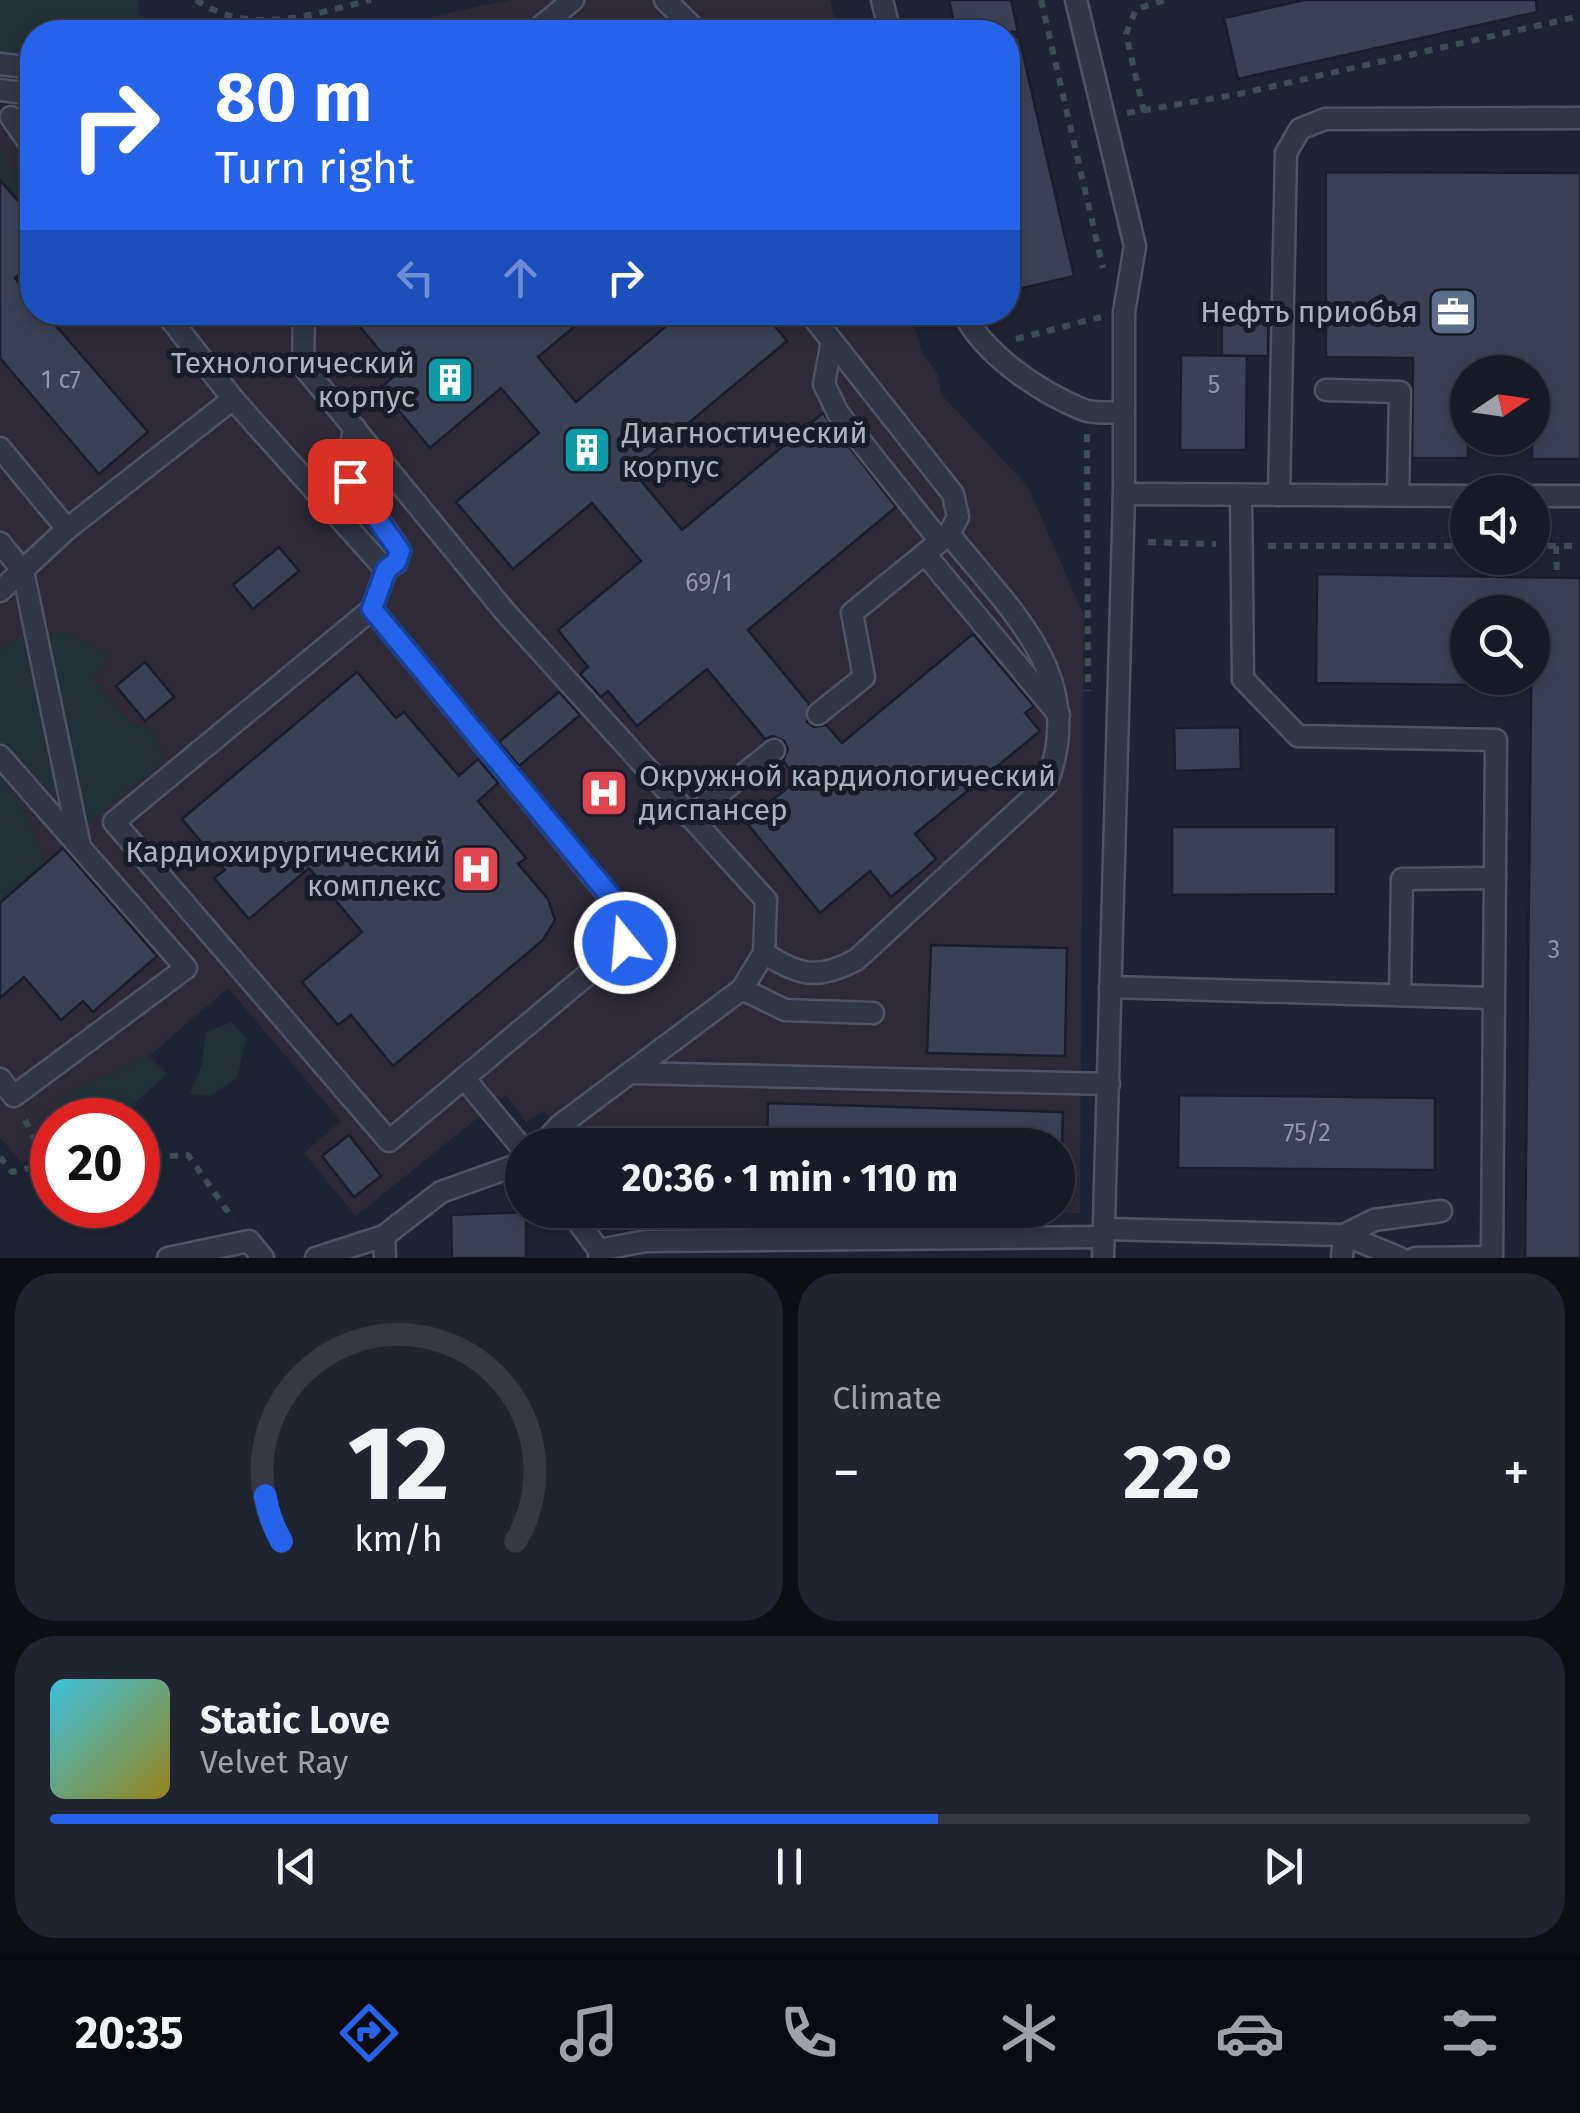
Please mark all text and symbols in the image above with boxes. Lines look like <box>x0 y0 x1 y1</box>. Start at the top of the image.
text: 80 m <box>215 56 372 140</box>
icon: right <box>50 60 180 190</box>
text: Turn right <box>215 141 414 195</box>
icon: left <box>388 250 443 305</box>
icon: ahead <box>493 250 548 305</box>
icon: right <box>598 250 653 305</box>
office icon: Нефть приобья <box>1427 286 1479 338</box>
place label: Нефть приобья <box>1200 294 1418 330</box>
place label: Технологический корпус <box>171 345 415 415</box>
building icon: Технологический корпус <box>424 354 476 406</box>
north arrow <box>1450 355 1550 455</box>
map controls <box>1450 355 1550 695</box>
house number: 1 с7 <box>41 365 81 395</box>
house number: 5 <box>1208 370 1220 400</box>
place label: Диагностический корпус <box>621 415 868 485</box>
building icon: Диагностический корпус <box>561 424 613 476</box>
pin <box>308 439 393 524</box>
icon: arrive <box>323 454 378 509</box>
button: sound <box>1450 475 1550 575</box>
house number: 69/1 <box>685 568 733 598</box>
button: search <box>1450 595 1550 695</box>
place label: Окружной кардиологический диспансер <box>639 758 1056 828</box>
hospital icon: Окружной кардиологический диспансер <box>578 767 630 819</box>
place label: Кардиохирургический комплекс <box>125 834 441 904</box>
hospital icon: Кардиохирургический комплекс <box>450 843 502 895</box>
position arrow <box>573 891 677 995</box>
house number: 3 <box>1548 935 1560 965</box>
speed limit sign: 20 <box>30 1098 160 1228</box>
house number: 75/2 <box>1283 1118 1331 1148</box>
text: 20:36 · 1 min · 110 m <box>622 1155 958 1201</box>
text: Climate <box>833 1379 942 1417</box>
text: 12 <box>348 1402 450 1527</box>
text: 22° <box>1123 1428 1240 1518</box>
text: − <box>833 1440 860 1506</box>
text: + <box>1503 1440 1530 1506</box>
text: km/h <box>355 1518 443 1560</box>
text: Static Love <box>200 1697 390 1743</box>
text: Velvet Ray <box>200 1743 348 1781</box>
icon: previous <box>269 1839 324 1894</box>
icon: pause <box>762 1839 817 1894</box>
icon: next <box>1256 1839 1311 1894</box>
icon: directions <box>334 1998 404 2068</box>
icon: music <box>554 1998 624 2068</box>
icon: phone <box>774 1998 844 2068</box>
icon: climate <box>994 1998 1064 2068</box>
icon: car <box>1215 1998 1285 2068</box>
icon: filters <box>1435 1998 1505 2068</box>
text: 20:35 <box>75 2006 184 2060</box>

